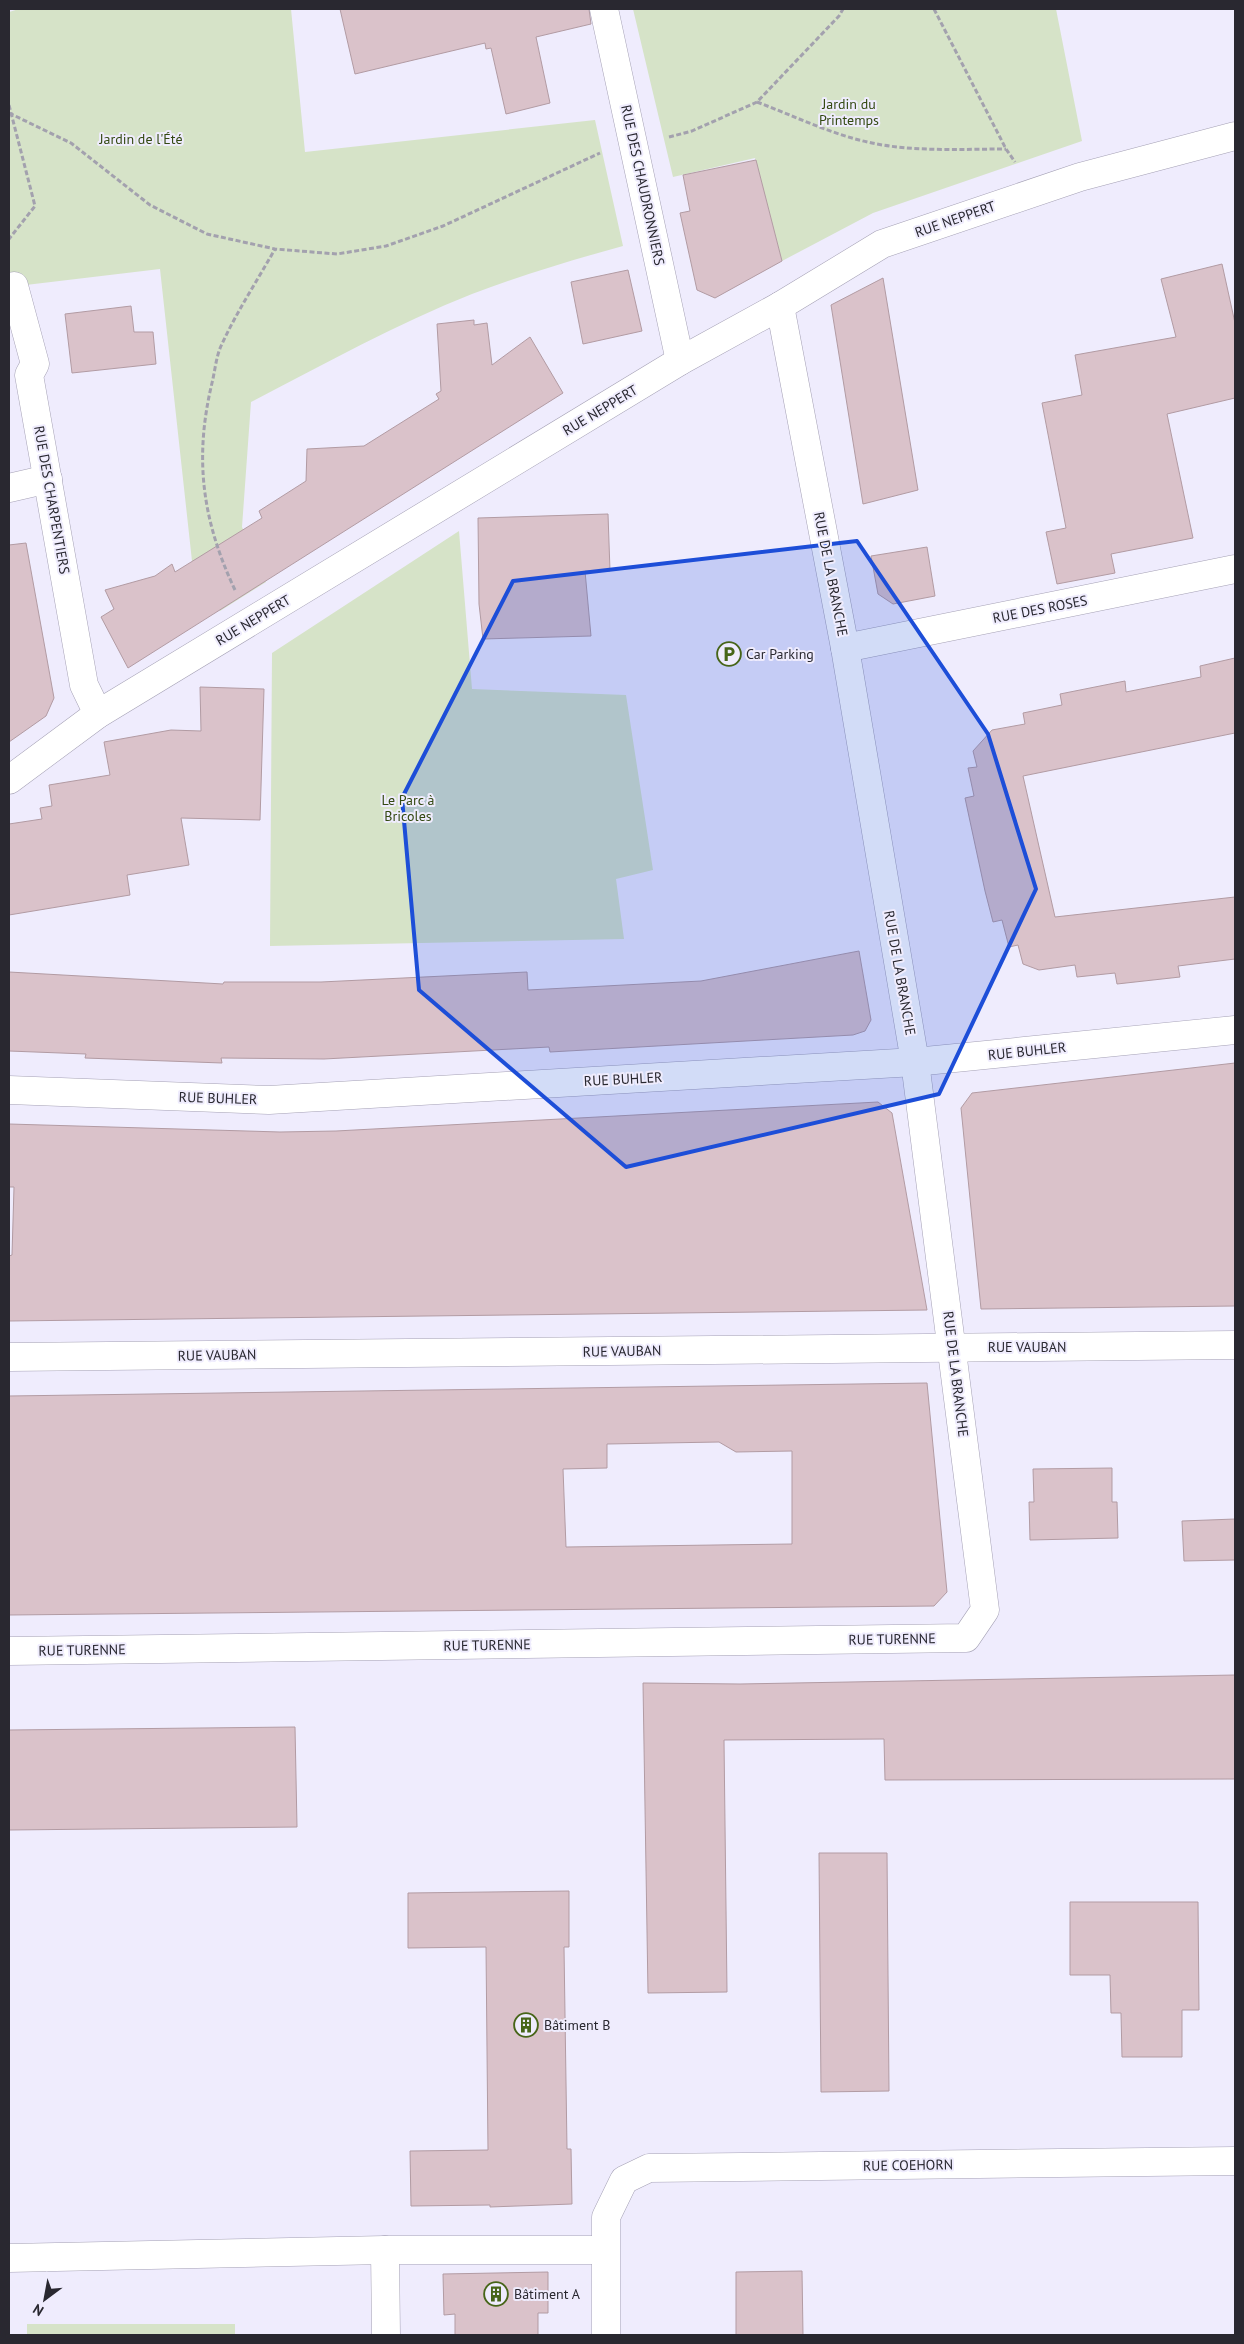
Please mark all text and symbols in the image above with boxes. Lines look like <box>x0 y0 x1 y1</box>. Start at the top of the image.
park label: Jardin du Printemps <box>819 95 879 129</box>
street label: RUE DES CHAUDRONNIERS <box>617 103 669 267</box>
park label: Jardin de l'Été <box>98 130 183 148</box>
street label: RUE NEPPERT <box>912 197 998 241</box>
street label: RUE NEPPERT <box>559 381 641 439</box>
street label: RUE DES CHARPENTIERS <box>30 424 74 576</box>
street label: RUE DE LA BRANCHE <box>810 510 852 638</box>
street label: RUE NEPPERT <box>212 591 294 649</box>
street label: RUE DES ROSES <box>991 591 1089 627</box>
parking icon: Car Parking <box>716 641 742 667</box>
place label: Car Parking <box>746 645 814 663</box>
park label: Le Parc à Bricoles <box>382 791 435 825</box>
street label: RUE DE LA BRANCHE <box>880 909 920 1037</box>
street label: RUE BUHLER <box>987 1038 1067 1064</box>
street label: RUE BUHLER <box>583 1068 663 1090</box>
street label: RUE BUHLER <box>178 1088 258 1108</box>
street label: RUE DE LA BRANCHE <box>939 1310 973 1438</box>
street label: RUE VAUBAN <box>988 1338 1066 1356</box>
street label: RUE VAUBAN <box>582 1341 662 1361</box>
street label: RUE VAUBAN <box>177 1345 257 1365</box>
street label: RUE TURENNE <box>848 1629 936 1649</box>
street label: RUE TURENNE <box>443 1635 531 1655</box>
street label: RUE TURENNE <box>38 1640 126 1660</box>
building icon: Bâtiment B <box>513 2012 539 2038</box>
place label: Bâtiment B <box>544 2016 610 2034</box>
street label: RUE COEHORN <box>863 2155 953 2175</box>
north arrow <box>20 2274 70 2324</box>
building icon: Bâtiment A <box>483 2281 509 2307</box>
place label: Bâtiment A <box>514 2285 581 2303</box>
text: N <box>29 2300 47 2320</box>

